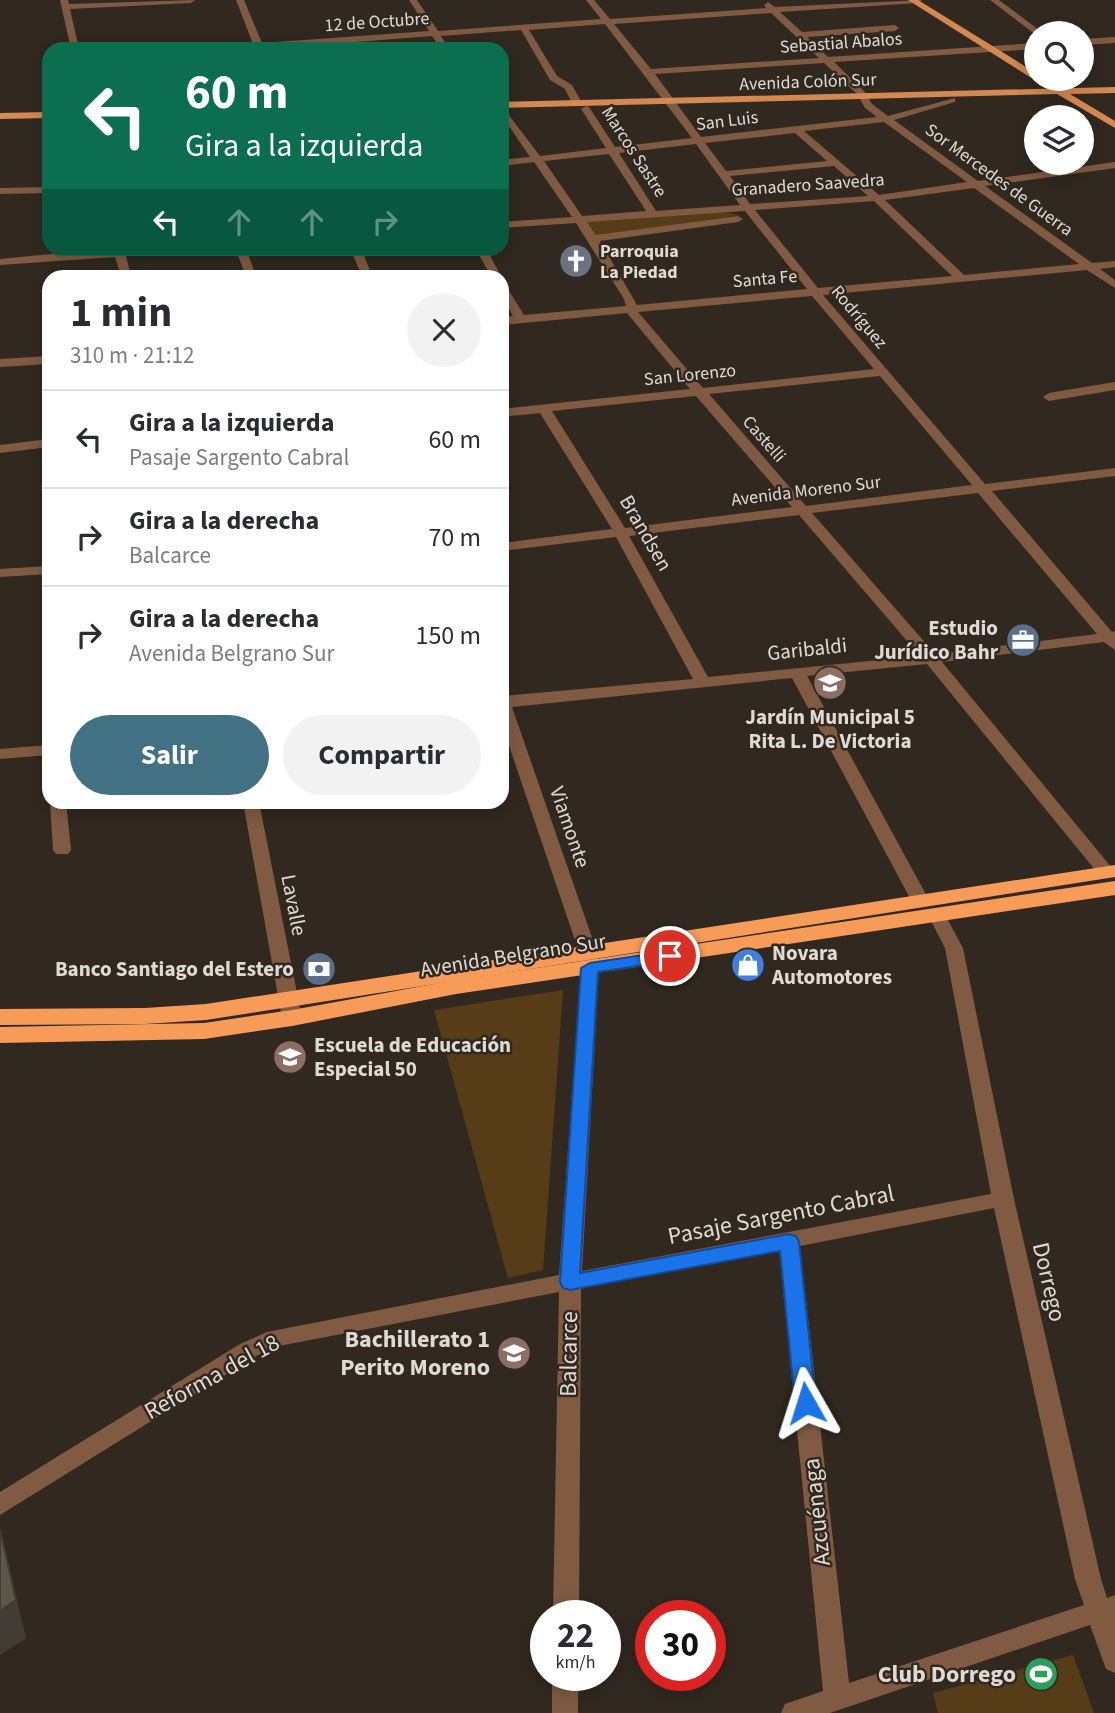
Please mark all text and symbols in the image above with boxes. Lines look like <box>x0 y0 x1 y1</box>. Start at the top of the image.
street label: 12 de Octubre <box>324 6 430 38</box>
map controls <box>1024 21 1094 175</box>
button: search <box>1024 21 1094 91</box>
street label: Sebastial Abalos <box>779 26 903 60</box>
text: 60 m <box>185 58 289 128</box>
street label: Avenida Colón Sur <box>739 67 878 97</box>
icon: left <box>70 70 161 161</box>
street label: Marcos Sastre <box>595 102 673 202</box>
street label: San Luis <box>694 105 760 137</box>
button: layers <box>1024 105 1094 175</box>
street label: Sor Mercedes de Guerra <box>920 118 1078 242</box>
text: Gira a la izquierda <box>185 123 423 169</box>
street label: Granadero Saavedra <box>731 167 885 203</box>
icon: left <box>147 203 185 241</box>
icon: ahead <box>220 203 258 241</box>
icon: ahead <box>293 203 331 241</box>
icon: right <box>366 203 404 241</box>
place label: Parroquia La Piedad <box>600 239 679 285</box>
church icon: Parroquia La Piedad <box>557 242 595 280</box>
street label: Santa Fe <box>732 264 798 294</box>
street label: Rodríguez <box>825 280 893 354</box>
text: 1 min <box>70 283 172 343</box>
button: close <box>407 293 481 367</box>
text: 310 m · 21:12 <box>70 339 194 372</box>
street label: San Lorenzo <box>643 358 737 392</box>
text: Gira a la izquierda <box>129 404 334 441</box>
street label: Castelli <box>737 410 791 468</box>
icon: left <box>70 420 108 458</box>
text: 60 m <box>428 421 481 458</box>
text: Pasaje Sargento Cabral <box>129 441 349 474</box>
street label: Avenida Moreno Sur <box>730 469 883 513</box>
street label: Brandsen <box>612 489 680 577</box>
text: Gira a la derecha <box>129 502 319 539</box>
icon: right <box>70 518 108 556</box>
text: 70 m <box>428 519 481 556</box>
text: Balcarce <box>129 539 211 572</box>
text: Gira a la derecha <box>129 600 319 637</box>
place label: Estudio Jurídico Bahr <box>874 613 999 667</box>
icon: right <box>70 616 108 654</box>
text: 150 m <box>415 617 481 654</box>
office icon: Estudio Jurídico Bahr <box>1004 621 1042 659</box>
street label: Garibaldi <box>766 630 848 668</box>
text: Avenida Belgrano Sur <box>129 637 334 670</box>
school or university icon: Jardín Municipal 5 Rita L. De Victoria <box>811 664 849 702</box>
place label: Jardín Municipal 5 Rita L. De Victoria <box>745 702 915 756</box>
button: Salir <box>70 715 269 795</box>
button: Compartir <box>283 715 481 795</box>
street label: Viamonte <box>542 782 598 872</box>
street label: Lavalle <box>273 872 315 938</box>
street label: Avenida Belgrano Sur <box>418 925 609 984</box>
pin <box>640 926 700 986</box>
icon: arrive <box>651 937 689 975</box>
place label: Novara Automotores <box>771 938 892 992</box>
shop icon: Novara Automotores <box>729 946 767 984</box>
bank icon: Banco Santiago del Estero <box>300 950 338 988</box>
place label: Banco Santiago del Estero <box>55 954 294 984</box>
place label: Escuela de Educación Especial 50 <box>314 1030 511 1084</box>
school or university icon: Escuela de Educación Especial 50 <box>271 1038 309 1076</box>
street label: Pasaje Sargento Cabral <box>665 1176 897 1254</box>
street label: Dorrego <box>1023 1239 1075 1325</box>
street label: Balcarce <box>551 1311 587 1397</box>
place label: Bachillerato 1 Perito Moreno <box>340 1322 490 1385</box>
street label: Reforma del 18 <box>138 1325 286 1429</box>
school or university icon: Bachillerato 1 Perito Moreno <box>495 1334 533 1372</box>
position arrow <box>769 1366 843 1440</box>
street label: Azcuénaga <box>794 1456 840 1568</box>
speed limit sign: 30 <box>635 1600 726 1691</box>
text: 22 <box>557 1611 594 1661</box>
text: km/h <box>556 1650 595 1675</box>
sports icon: Club Dorrego <box>1022 1655 1060 1693</box>
place label: Club Dorrego <box>878 1657 1016 1692</box>

